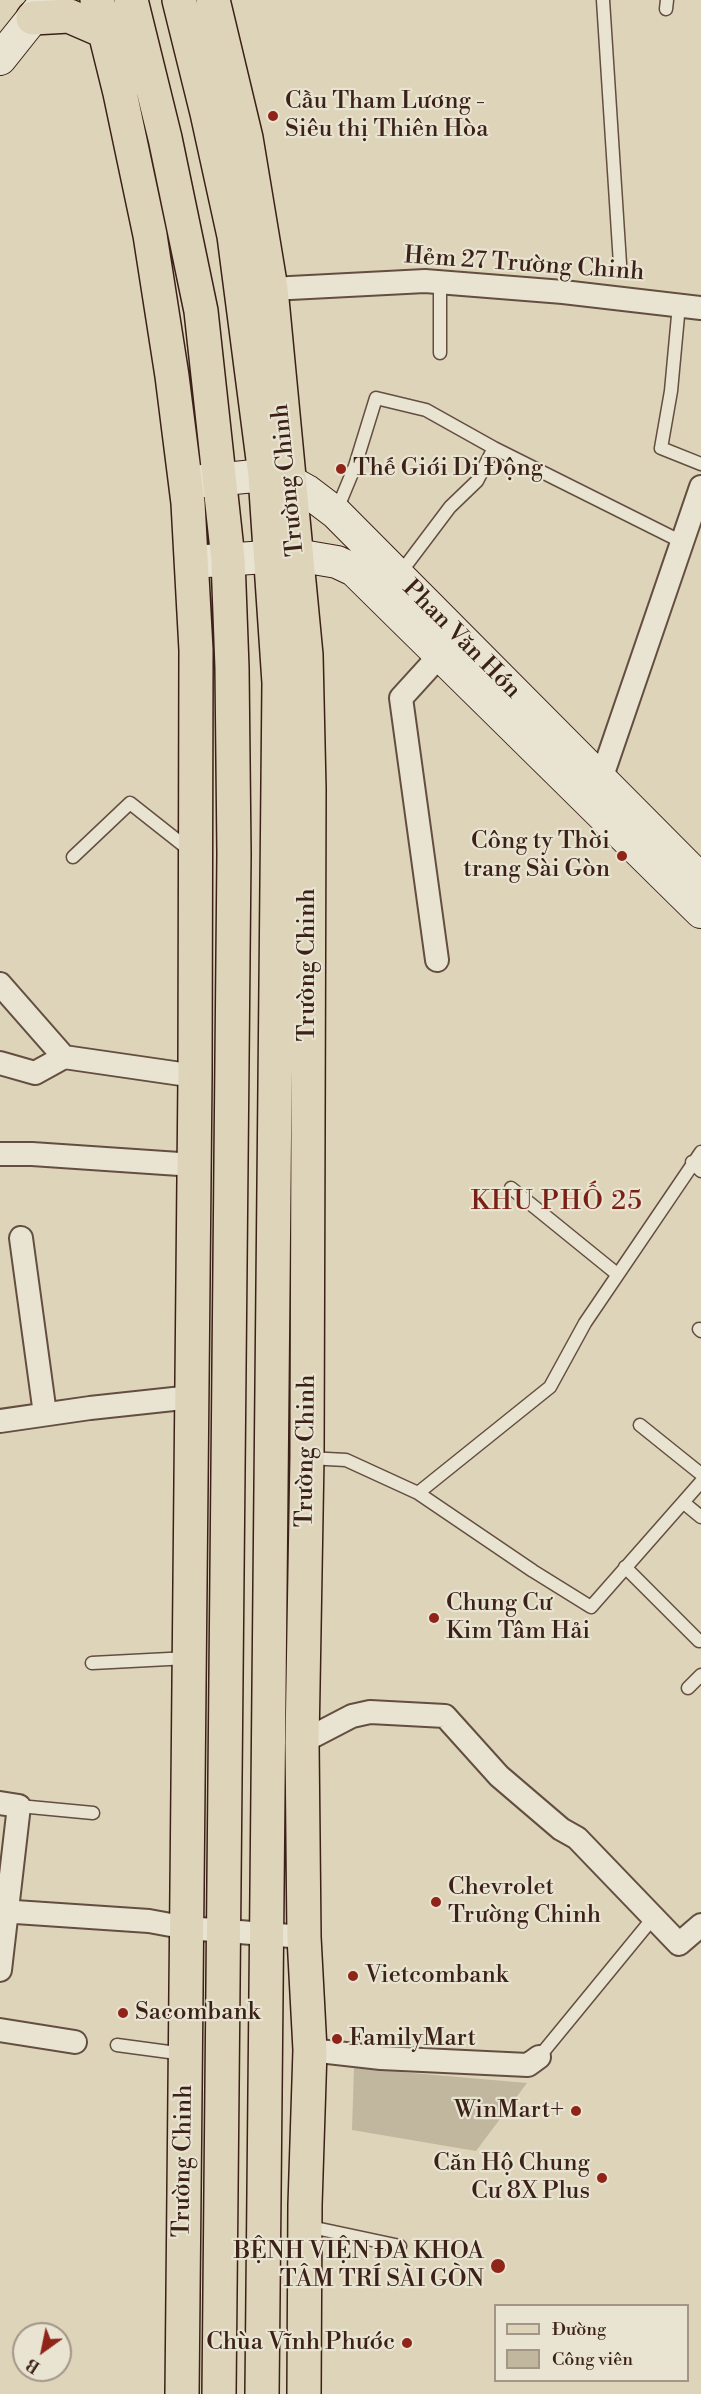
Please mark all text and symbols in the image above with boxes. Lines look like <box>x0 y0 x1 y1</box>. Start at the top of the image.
place label: Cầu Tham Lương - Siêu thị Thiên Hòa <box>285 88 488 144</box>
marker: Cầu Tham Lương - Siêu thị Thiên Hòa <box>266 109 280 123</box>
street label: Hẻm 27 Trường Chinh <box>403 242 645 288</box>
street label: Trường Chinh <box>267 402 311 558</box>
place label: Thế Giới Di Động <box>353 455 543 483</box>
marker: Thế Giới Di Động <box>334 462 348 476</box>
street label: Phan Văn Hớn <box>396 575 526 705</box>
place label: Công ty Thời trang Sài Gòn <box>463 828 610 884</box>
marker: Công ty Thời trang Sài Gòn <box>615 849 629 863</box>
street label: Trường Chinh <box>294 888 322 1042</box>
district label: KHU PHỐ 25 <box>471 1187 643 1219</box>
street label: Trường Chinh <box>291 1374 323 1528</box>
place label: Chung Cư Kim Tâm Hải <box>446 1590 590 1646</box>
marker: Chung Cư Kim Tâm Hải <box>427 1611 441 1625</box>
place label: Chevrolet Trường Chinh <box>448 1874 601 1930</box>
marker: Chevrolet Trường Chinh <box>429 1895 443 1909</box>
place label: Vietcombank <box>365 1962 508 1990</box>
marker: Vietcombank <box>346 1969 360 1983</box>
place label: Sacombank <box>135 1999 260 2027</box>
marker: Sacombank <box>116 2006 130 2020</box>
place label: FamilyMart <box>349 2025 476 2053</box>
marker: FamilyMart <box>330 2032 344 2046</box>
street label: Trường Chinh <box>168 2084 200 2238</box>
place label: WinMart+ <box>454 2097 564 2125</box>
marker: WinMart+ <box>569 2104 583 2118</box>
place label: Căn Hộ Chung Cư 8X Plus <box>433 2150 590 2206</box>
marker: Căn Hộ Chung Cư 8X Plus <box>595 2171 609 2185</box>
place label: BỆNH VIỆN ĐA KHOA TÂM TRÍ SÀI GÒN <box>233 2238 484 2294</box>
marker: BỆNH VIỆN ĐA KHOA TÂM TRÍ SÀI GÒN <box>489 2257 507 2275</box>
legend <box>494 2304 689 2382</box>
text: Đường <box>552 2318 606 2341</box>
north arrow <box>12 2322 72 2382</box>
place label: Chùa Vĩnh Phước <box>206 2329 395 2357</box>
marker: Chùa Vĩnh Phước <box>400 2336 414 2350</box>
text: Công viên <box>552 2348 633 2371</box>
text: B <box>23 2354 44 2377</box>

